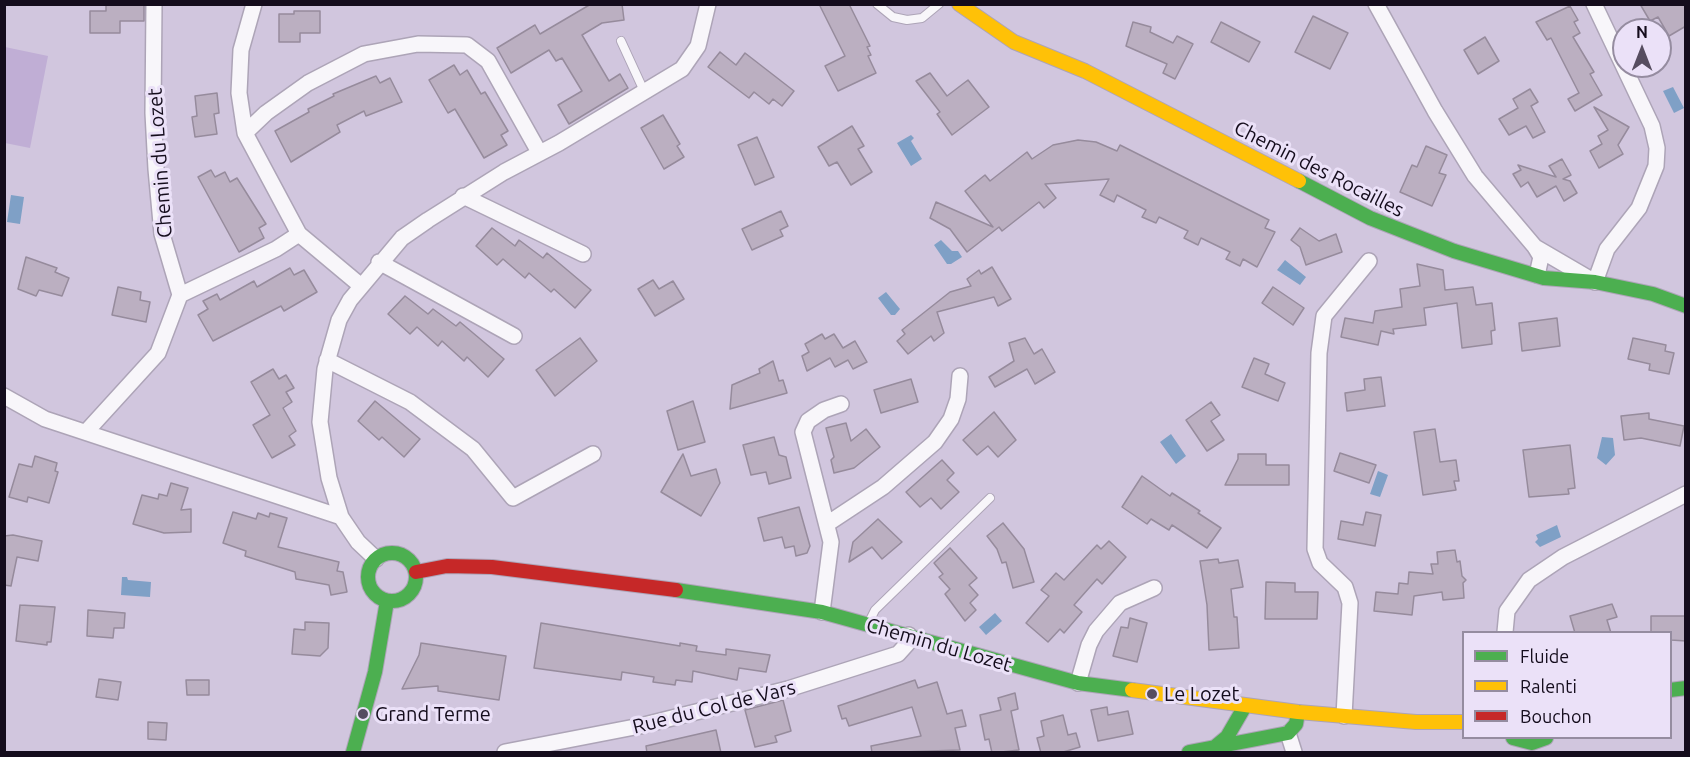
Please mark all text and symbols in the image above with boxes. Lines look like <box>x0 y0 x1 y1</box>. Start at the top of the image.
north arrow <box>1612 18 1672 78</box>
text: N <box>1636 23 1648 41</box>
street label: Chemin du Lozet <box>143 87 177 239</box>
street label: Chemin des Rocailles <box>1230 116 1408 222</box>
street label: Chemin du Lozet <box>864 613 1014 677</box>
legend <box>1462 631 1672 739</box>
text: Fluide <box>1520 646 1569 666</box>
street label: Rue du Col de Vars <box>630 675 798 739</box>
text: Ralenti <box>1520 676 1577 696</box>
place label: Le Lozet <box>1164 682 1239 706</box>
marker: Le Lozet <box>1145 687 1159 701</box>
place label: Grand Terme <box>375 702 491 726</box>
text: Bouchon <box>1520 706 1592 726</box>
marker: Grand Terme <box>356 707 370 721</box>

